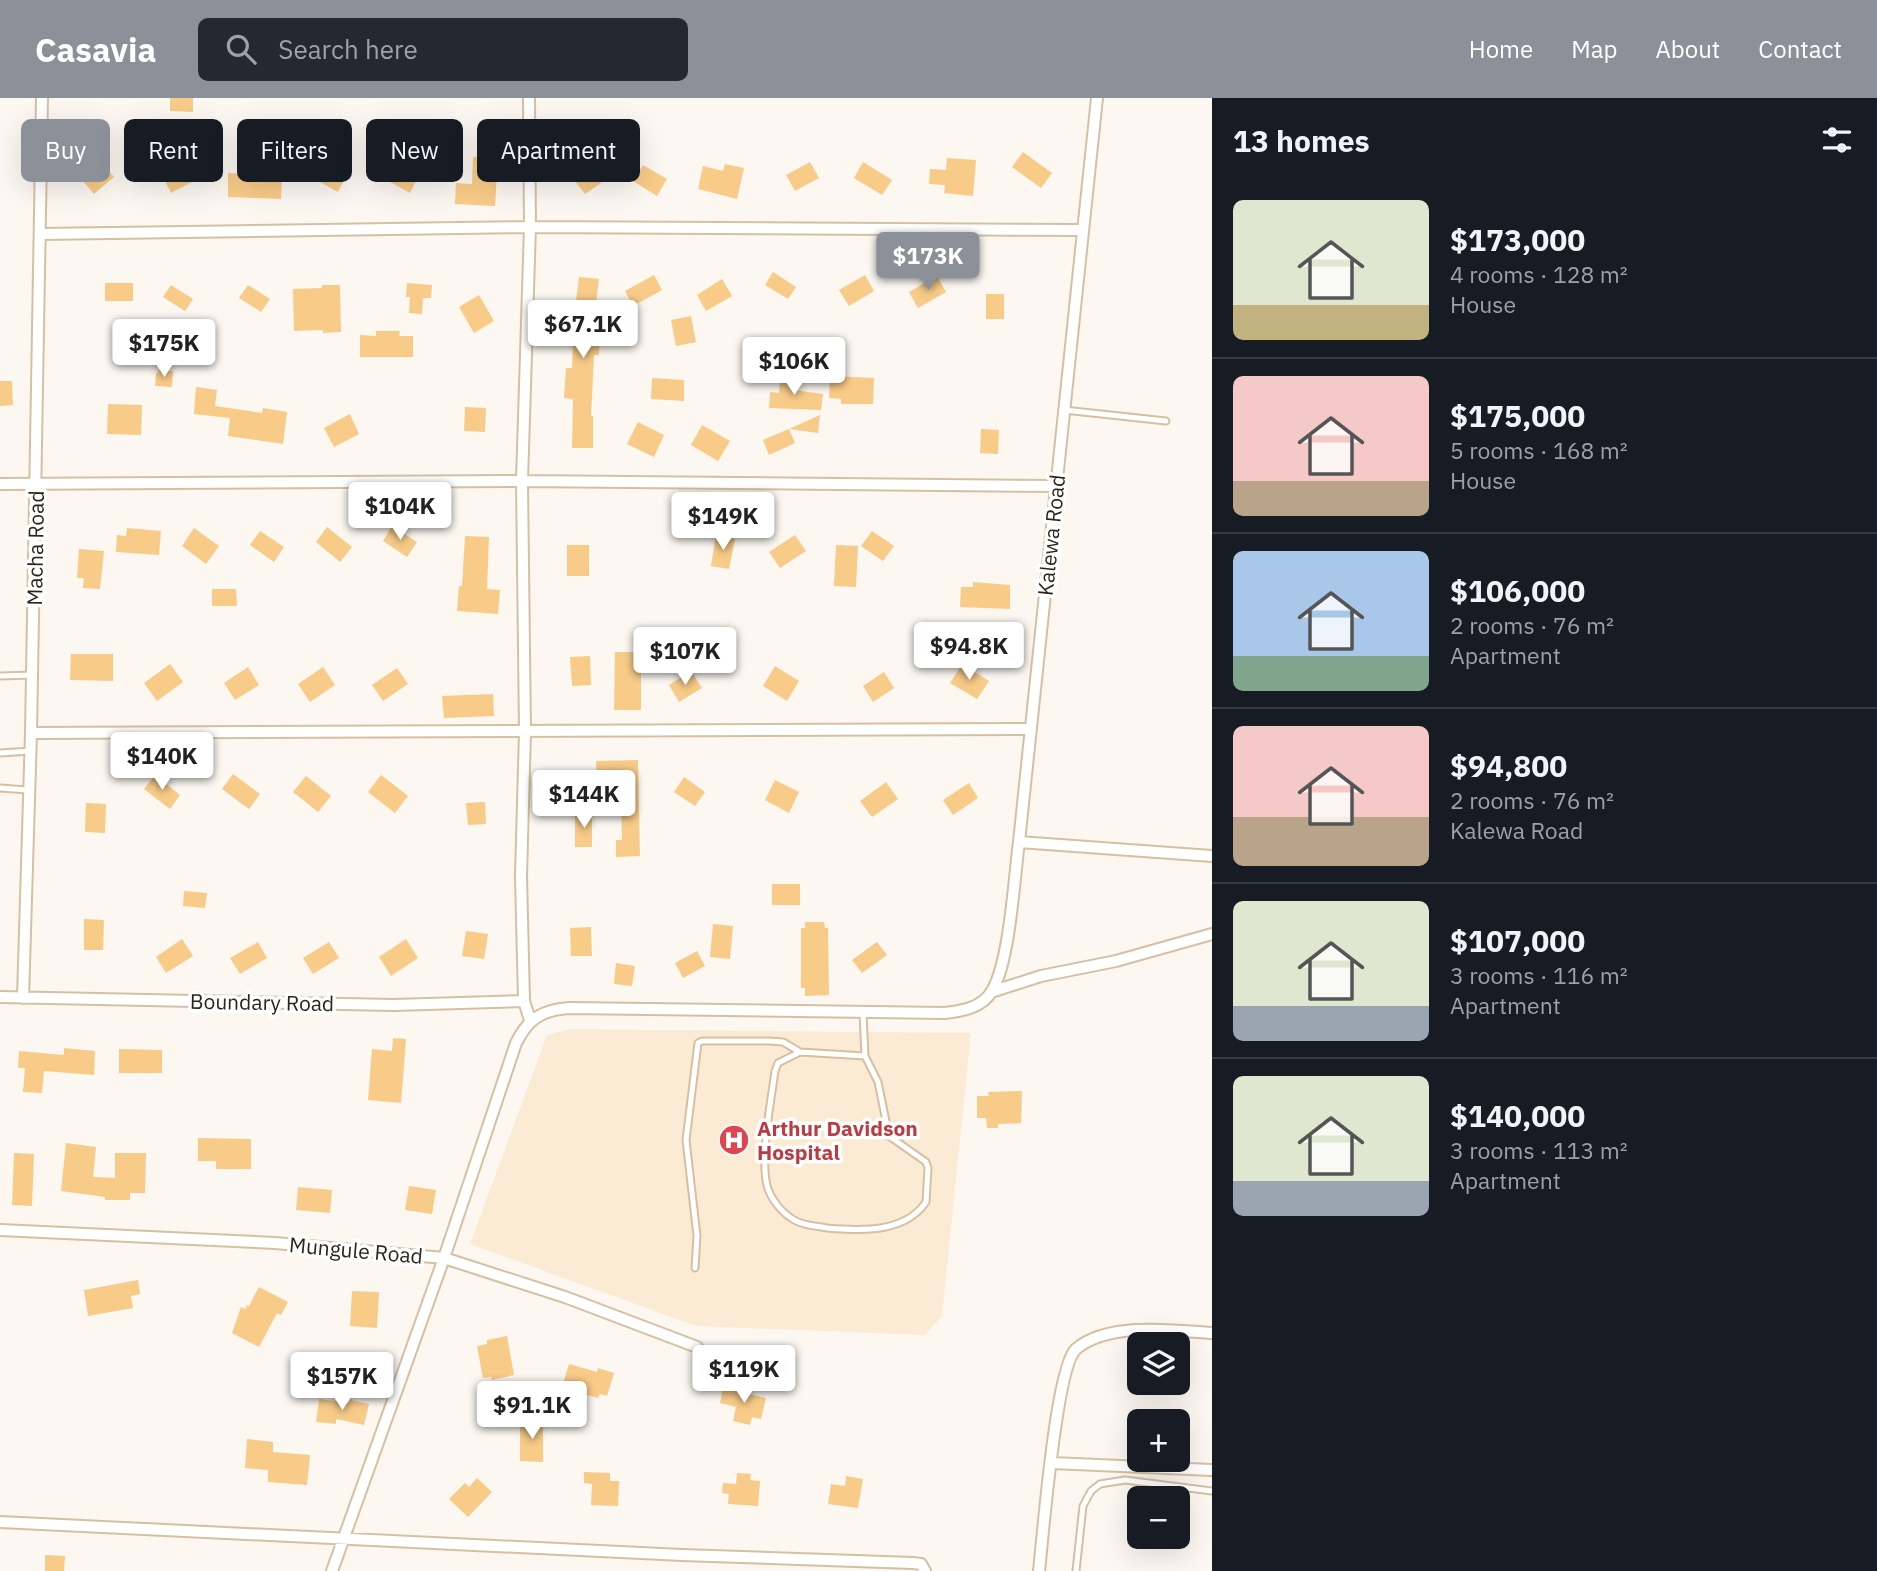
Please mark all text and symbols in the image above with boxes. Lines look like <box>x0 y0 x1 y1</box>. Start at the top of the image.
search box <box>198 18 688 81</box>
text: Casavia <box>35 28 156 71</box>
icon: search <box>222 30 260 68</box>
text: Search here <box>278 32 418 66</box>
text: Home <box>1469 33 1533 65</box>
text: Map <box>1571 33 1617 65</box>
text: About <box>1655 33 1720 65</box>
text: Contact <box>1758 33 1842 65</box>
chip: Buy <box>21 119 110 182</box>
chip: Rent <box>124 119 223 182</box>
chip: Filters <box>237 119 352 182</box>
chip: New <box>366 119 463 182</box>
chip: Apartment <box>477 119 640 182</box>
text: 13 homes <box>1233 121 1370 160</box>
icon: filters <box>1818 121 1856 159</box>
text: $173,000 <box>1450 220 1585 259</box>
icon: home <box>1289 228 1373 312</box>
pin: $173K <box>879 232 977 292</box>
text: $173K <box>892 240 964 270</box>
text: 4 rooms · 128 m² <box>1450 259 1628 289</box>
text: House <box>1450 289 1516 319</box>
pin: $67.1K <box>526 300 640 360</box>
text: $67.1K <box>544 308 622 338</box>
pin: $175K <box>115 320 213 379</box>
text: $175K <box>128 327 200 357</box>
pin: $106K <box>745 338 843 397</box>
text: $106K <box>758 345 830 375</box>
text: $175,000 <box>1450 396 1585 435</box>
icon: home <box>1289 404 1373 488</box>
text: 5 rooms · 168 m² <box>1450 435 1628 465</box>
text: House <box>1450 465 1516 495</box>
street label: Kalewa Road <box>1031 473 1071 597</box>
pin: $104K <box>351 482 449 542</box>
street label: Macha Road <box>20 490 50 606</box>
text: $104K <box>364 490 436 520</box>
pin: $149K <box>674 492 772 552</box>
text: $149K <box>687 500 759 530</box>
text: $106,000 <box>1450 571 1585 610</box>
icon: home <box>1289 579 1373 663</box>
text: 2 rooms · 76 m² <box>1450 610 1614 640</box>
pin: $94.8K <box>912 622 1026 682</box>
pin: $107K <box>636 628 734 687</box>
text: $94.8K <box>930 630 1008 660</box>
text: $107K <box>649 635 721 665</box>
text: Apartment <box>1450 640 1561 670</box>
pin: $140K <box>113 732 211 792</box>
text: $140K <box>126 740 198 770</box>
text: $94,800 <box>1450 746 1567 785</box>
icon: home <box>1289 754 1373 838</box>
pin: $144K <box>535 770 633 830</box>
text: $144K <box>548 778 620 808</box>
text: 2 rooms · 76 m² <box>1450 785 1614 815</box>
text: Kalewa Road <box>1450 815 1583 845</box>
text: $107,000 <box>1450 921 1585 960</box>
icon: home <box>1289 929 1373 1013</box>
text: 3 rooms · 116 m² <box>1450 960 1628 990</box>
street label: Boundary Road <box>190 987 334 1017</box>
text: Apartment <box>1450 990 1561 1020</box>
text: $140,000 <box>1450 1096 1585 1135</box>
icon: home <box>1289 1104 1373 1188</box>
place label: Arthur Davidson Hospital <box>757 1114 918 1166</box>
hospital icon: Arthur Davidson Hospital <box>717 1123 751 1157</box>
text: 3 rooms · 113 m² <box>1450 1135 1628 1165</box>
text: Apartment <box>1450 1165 1561 1195</box>
street label: Mungule Road <box>288 1230 424 1270</box>
map controls <box>1127 1332 1190 1549</box>
button: layers <box>1127 1332 1190 1395</box>
pin: $119K <box>695 1346 793 1405</box>
pin: $157K <box>293 1352 391 1412</box>
text: $119K <box>708 1353 780 1383</box>
text: $157K <box>306 1360 378 1390</box>
pin: $91.1K <box>475 1382 589 1441</box>
text: $91.1K <box>493 1389 571 1419</box>
button: + <box>1127 1409 1190 1472</box>
button: − <box>1127 1486 1190 1549</box>

